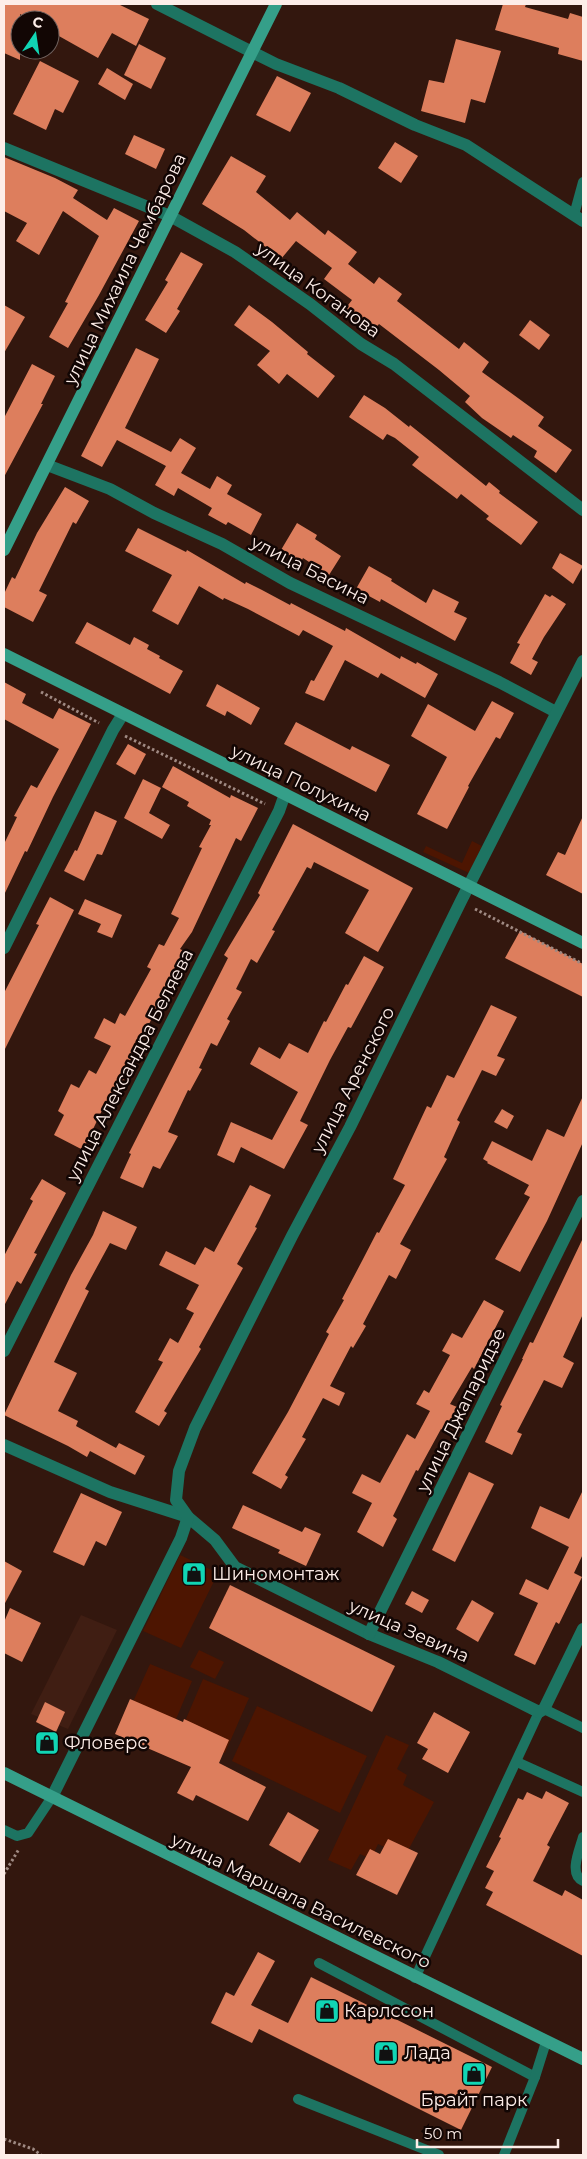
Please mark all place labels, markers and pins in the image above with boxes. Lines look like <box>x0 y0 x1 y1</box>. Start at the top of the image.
shop icon: Шиномонтаж <box>181 1561 207 1587</box>
place label: Шиномонтаж <box>212 1563 339 1585</box>
shop icon: Фловерс <box>34 1730 60 1756</box>
place label: Фловерс <box>64 1732 148 1754</box>
shop icon: Карлссон <box>314 1998 340 2024</box>
place label: Карлссон <box>344 2000 434 2022</box>
shop icon: Лада <box>373 2040 399 2066</box>
place label: Лада <box>404 2042 451 2064</box>
shop icon: Брайт парк <box>461 2061 487 2087</box>
place label: Брайт парк <box>421 2089 528 2111</box>

